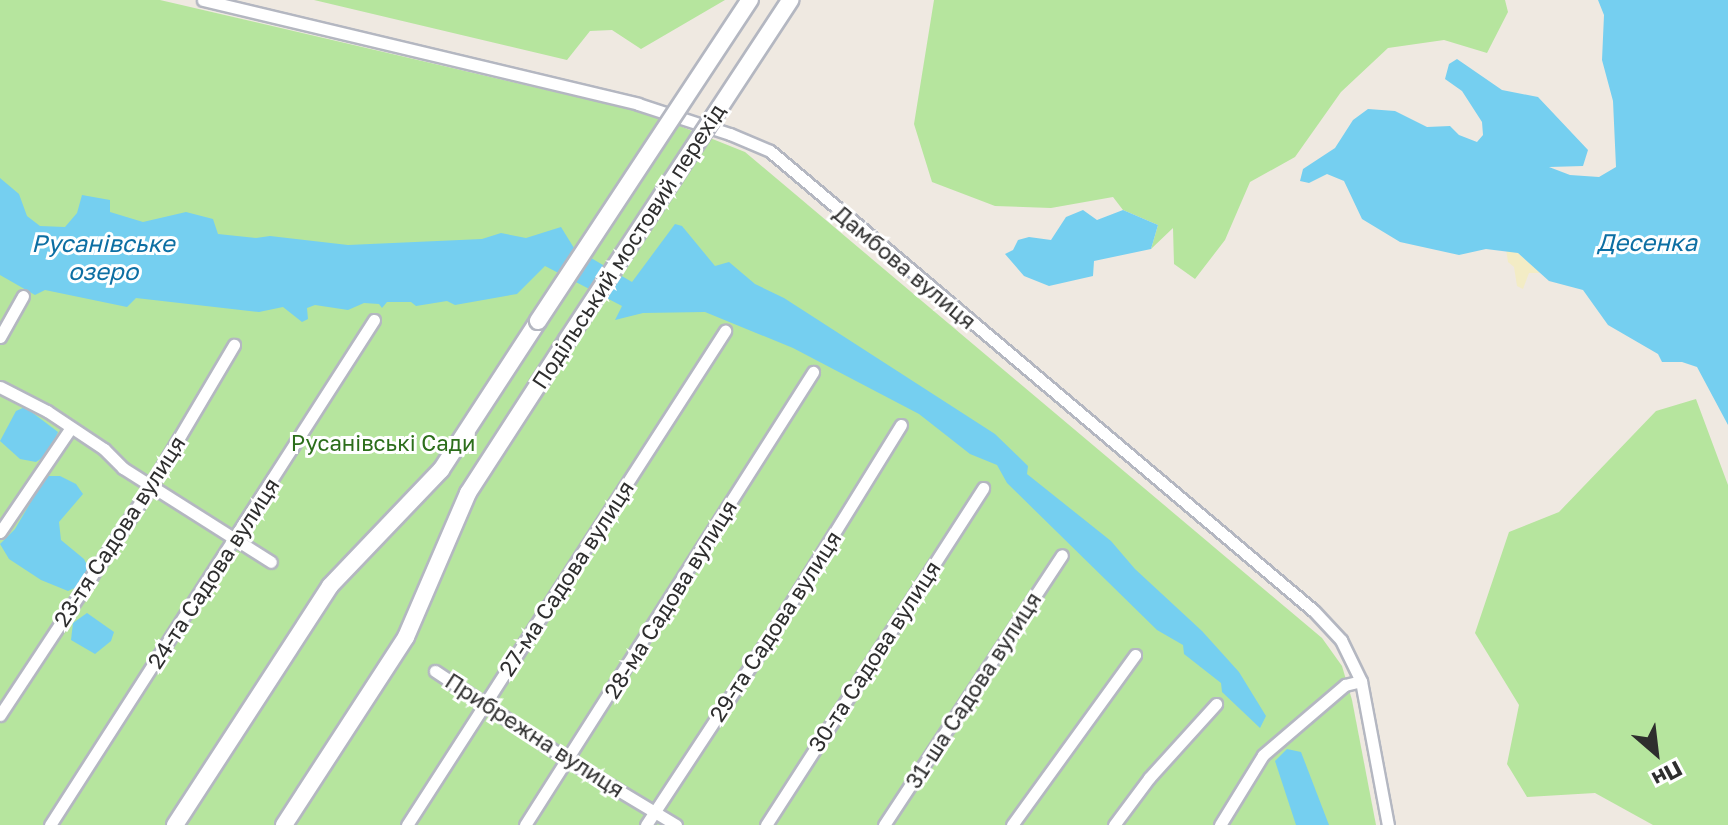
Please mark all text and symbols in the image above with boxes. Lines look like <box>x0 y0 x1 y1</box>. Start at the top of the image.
street label: Подільський мостовий перехід <box>526 99 730 393</box>
street label: Дамбова вулиця <box>829 200 981 334</box>
water label: Десенка <box>1597 228 1697 256</box>
water label: Русанівське озеро <box>31 229 175 285</box>
park label: Русанівські Сади <box>291 430 475 456</box>
street label: 23-тя Садова вулиця <box>48 431 190 631</box>
street label: 24-та Садова вулиця <box>142 473 284 673</box>
street label: 27-ма Садова вулиця <box>493 475 639 681</box>
street label: 28-ма Садова вулиця <box>598 495 742 703</box>
street label: 29-та Садова вулиця <box>704 526 846 726</box>
street label: 30-та Садова вулиця <box>802 556 946 756</box>
street label: 31-ша Садова вулиця <box>900 587 1046 793</box>
street label: Прибрежна вулиця <box>441 667 629 803</box>
north arrow <box>1616 713 1696 793</box>
text: Пн <box>1648 756 1687 794</box>

